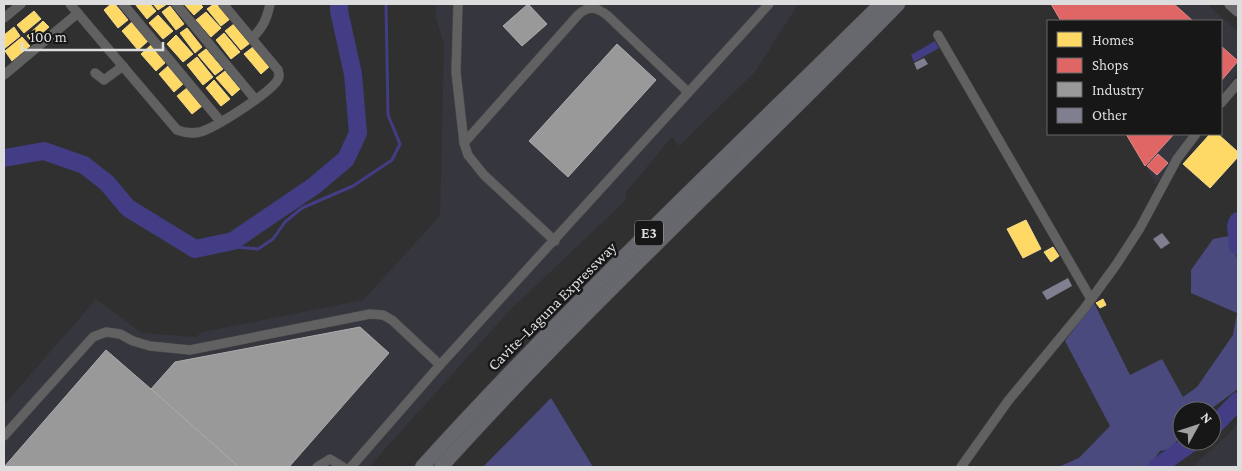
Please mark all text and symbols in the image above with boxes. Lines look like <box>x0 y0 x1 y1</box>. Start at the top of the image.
scale bar <box>22 20 164 52</box>
legend <box>1047 20 1222 135</box>
text: 100 m <box>30 29 67 45</box>
text: Homes <box>1092 32 1134 48</box>
text: Shops <box>1092 57 1128 74</box>
text: Industry <box>1092 82 1144 99</box>
text: Other <box>1092 107 1128 123</box>
road number: E3 <box>635 220 663 246</box>
street label: Cavite–Laguna Expressway <box>484 238 621 374</box>
north arrow <box>1172 401 1222 451</box>
text: N <box>1198 409 1216 427</box>

